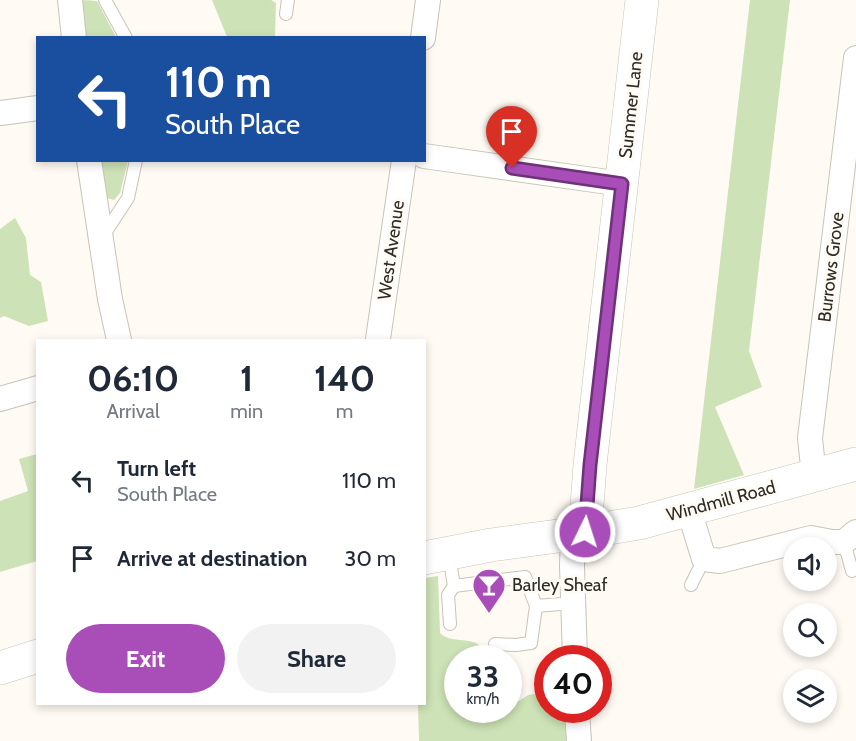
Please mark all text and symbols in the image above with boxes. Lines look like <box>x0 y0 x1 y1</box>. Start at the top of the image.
street label: Summer Lane <box>614 50 648 160</box>
text: 110 m <box>165 56 272 108</box>
icon: left <box>66 60 144 138</box>
pin <box>486 106 537 168</box>
text: South Place <box>165 108 300 141</box>
icon: arrive <box>495 115 528 148</box>
street label: West Avenue <box>373 199 409 301</box>
street label: Burrows Grove <box>813 211 849 323</box>
text: 06:10 <box>87 356 179 400</box>
text: 1 <box>240 356 253 400</box>
text: 140 <box>314 356 375 400</box>
text: Arrival <box>106 399 160 423</box>
text: min <box>230 399 263 423</box>
text: m <box>336 399 353 423</box>
text: Turn left <box>117 455 196 482</box>
icon: left <box>66 464 99 497</box>
text: 110 m <box>342 467 396 494</box>
street label: Windmill Road <box>664 476 778 526</box>
text: South Place <box>117 482 217 506</box>
position arrow <box>553 500 617 564</box>
map controls <box>783 537 837 723</box>
button: sound <box>783 537 837 591</box>
icon: arrive <box>66 542 99 575</box>
text: Arrive at destination <box>117 545 307 572</box>
text: 30 m <box>344 545 396 572</box>
bar icon: Barley Sheaf <box>471 567 507 614</box>
place label: Barley Sheaf <box>512 574 607 596</box>
button: search <box>783 603 837 657</box>
button: Exit <box>66 624 225 693</box>
button: Share <box>237 624 396 693</box>
speed limit sign: 40 <box>534 645 612 723</box>
text: 33 <box>467 658 499 695</box>
button: layers <box>783 669 837 723</box>
text: km/h <box>467 690 499 708</box>

